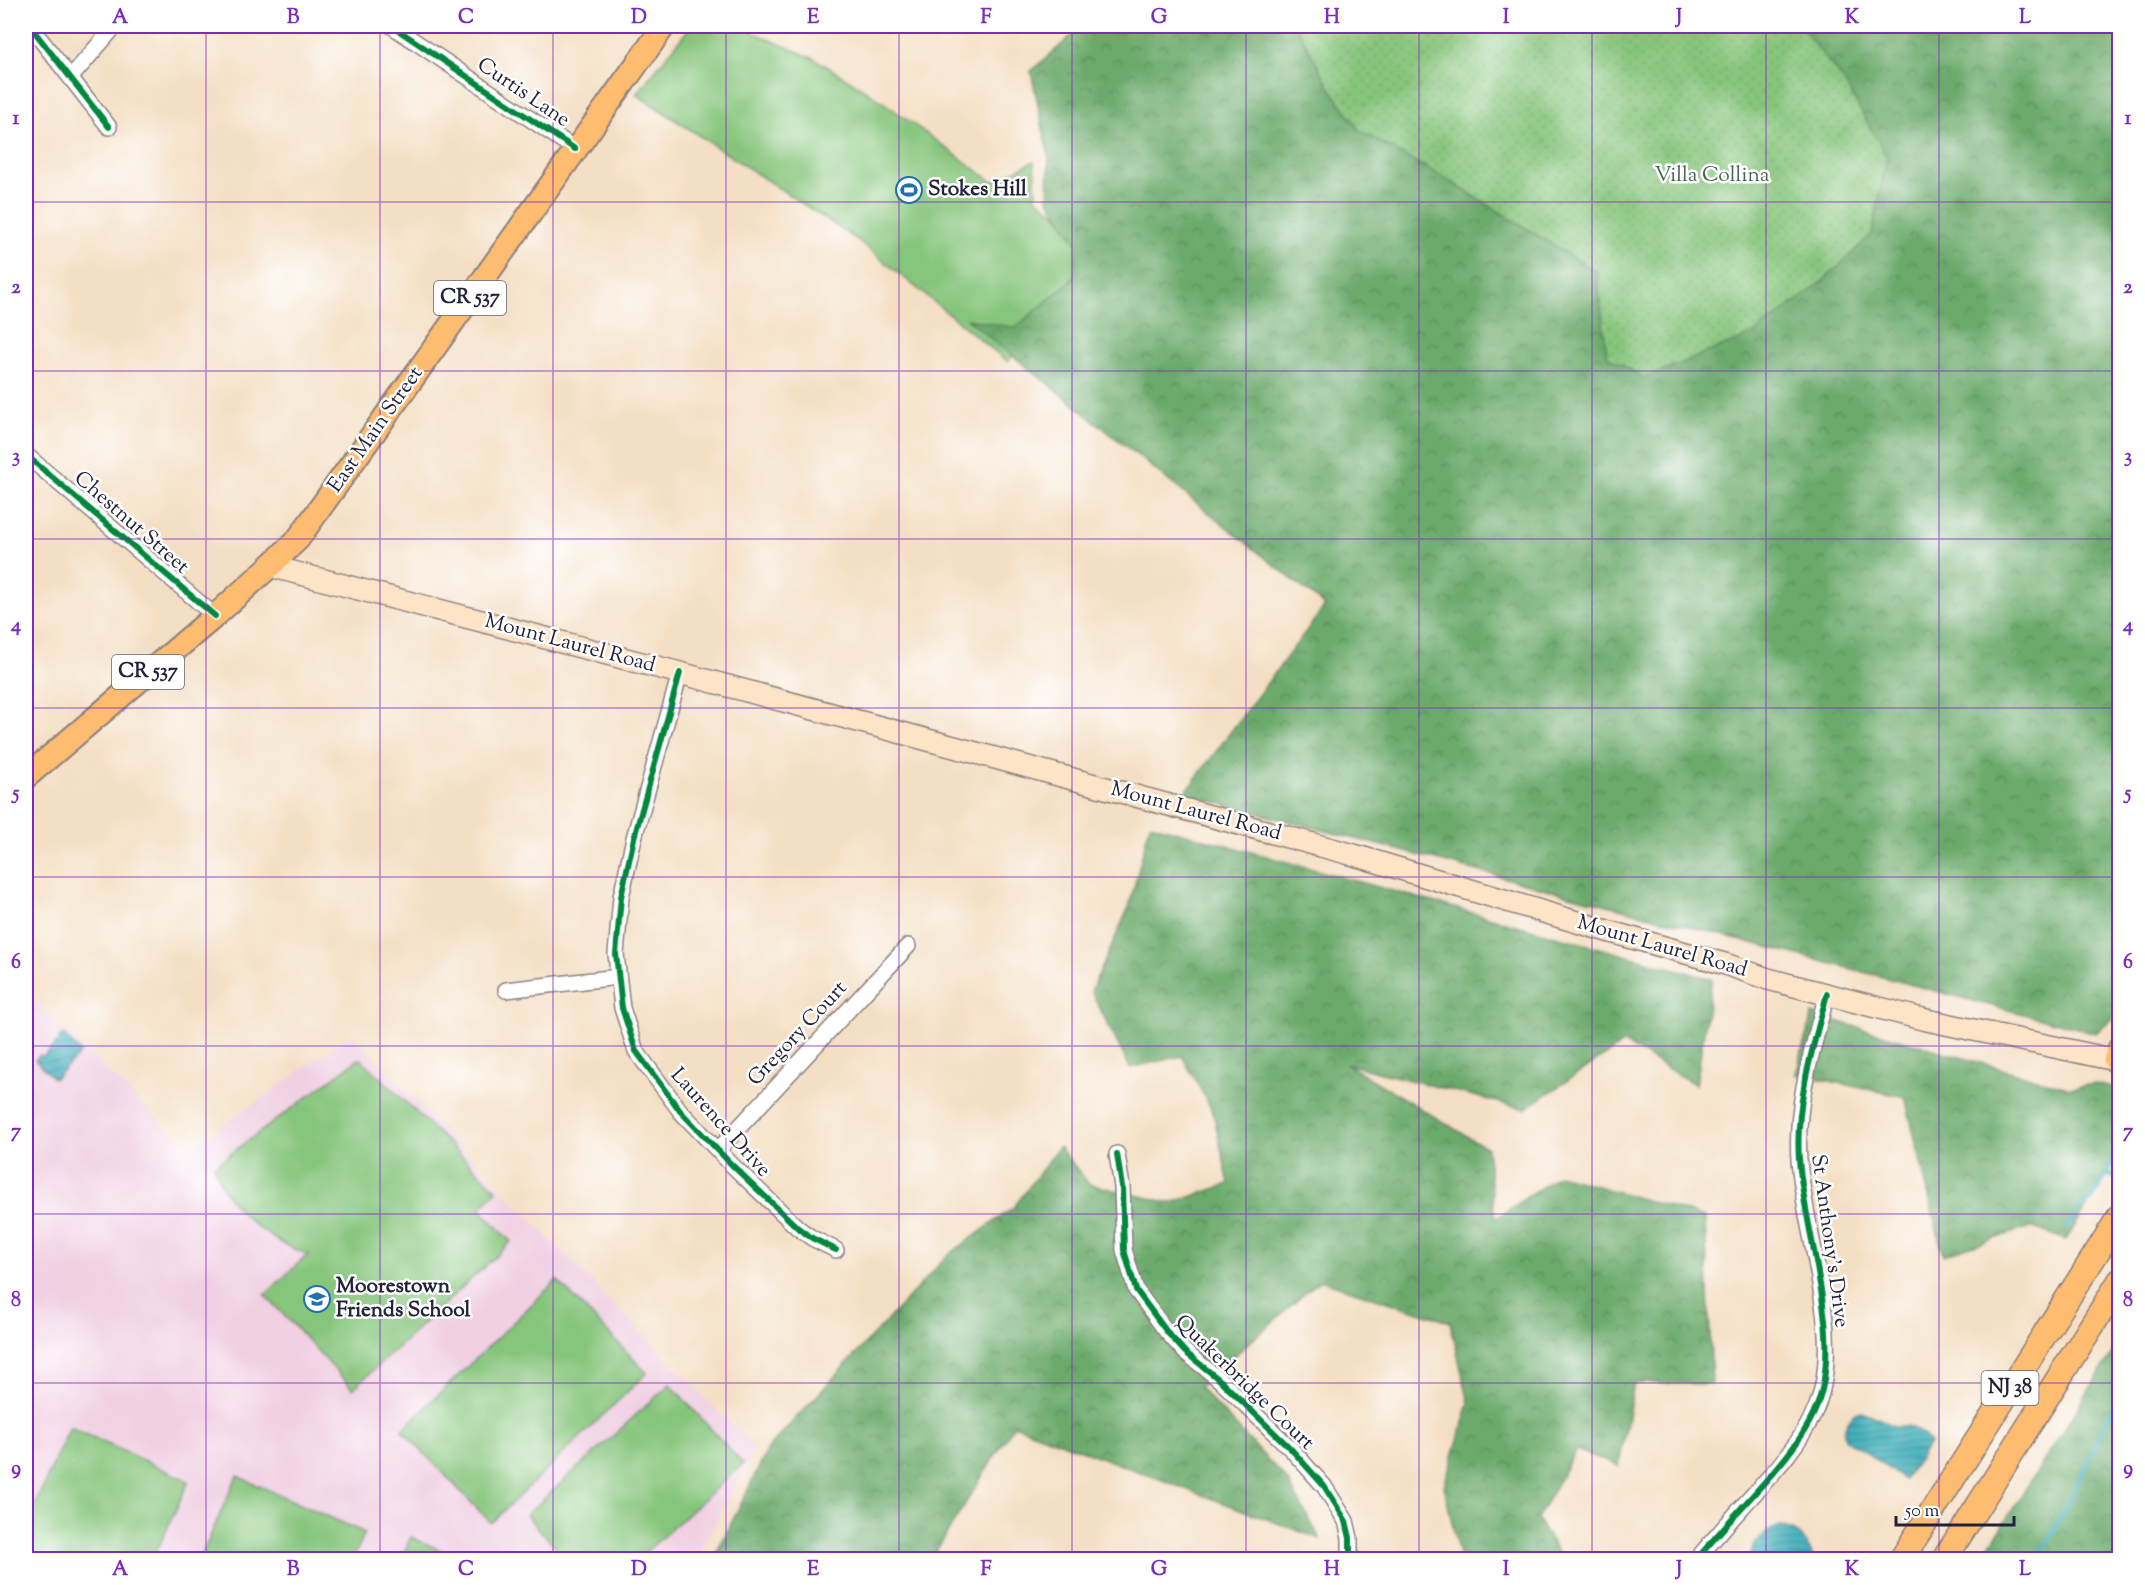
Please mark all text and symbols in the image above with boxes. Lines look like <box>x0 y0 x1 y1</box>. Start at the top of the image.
text: A <box>112 4 129 33</box>
text: B <box>287 4 300 33</box>
text: C <box>458 4 474 33</box>
text: D <box>631 4 647 33</box>
text: E <box>807 4 820 33</box>
text: F <box>980 4 992 33</box>
text: G <box>1151 4 1168 33</box>
text: H <box>1324 4 1340 33</box>
text: I <box>1503 4 1510 33</box>
text: J <box>1674 4 1682 33</box>
text: K <box>1845 4 1860 33</box>
text: L <box>2019 4 2032 33</box>
street label: Curtis Lane <box>470 51 576 135</box>
text: 1 <box>13 105 20 134</box>
text: 1 <box>2125 105 2132 134</box>
park label: Villa Collina <box>1654 161 1770 191</box>
sports icon: Stokes Hill <box>894 175 924 205</box>
place label: Stokes Hill <box>928 175 1027 205</box>
text: 2 <box>11 274 21 303</box>
text: 2 <box>2123 274 2133 303</box>
road number: CR 537 <box>434 281 506 315</box>
street label: East Main Street <box>321 361 431 499</box>
text: 3 <box>12 443 20 472</box>
text: 3 <box>2124 443 2132 472</box>
street label: Chestnut Street <box>67 464 195 582</box>
street label: Mount Laurel Road <box>481 607 659 681</box>
text: 4 <box>10 612 21 641</box>
text: 4 <box>2122 612 2133 641</box>
road number: CR 537 <box>112 655 184 689</box>
street label: Mount Laurel Road <box>1107 775 1285 849</box>
text: 5 <box>11 780 20 809</box>
text: 5 <box>2123 780 2132 809</box>
street label: Mount Laurel Road <box>1573 908 1751 986</box>
text: 6 <box>11 949 21 978</box>
text: 6 <box>2123 949 2133 978</box>
street label: Gregory Court <box>741 975 855 1093</box>
street label: Laurence Drive <box>663 1062 777 1184</box>
text: 7 <box>11 1118 22 1147</box>
text: 7 <box>2123 1118 2134 1147</box>
street label: St Anthony's Drive <box>1802 1152 1856 1330</box>
place label: Moorestown Friends School <box>336 1272 471 1326</box>
school or university icon: Moorestown Friends School <box>302 1284 332 1314</box>
text: 8 <box>11 1287 21 1316</box>
text: 8 <box>2123 1287 2133 1316</box>
street label: Quakerbridge Court <box>1167 1308 1321 1458</box>
road number: NJ 38 <box>1982 1371 2038 1405</box>
text: 9 <box>11 1455 21 1484</box>
text: 9 <box>2123 1455 2133 1484</box>
scale bar <box>1896 1489 2014 1527</box>
text: 50 m <box>1904 1499 1940 1525</box>
text: A <box>112 1556 129 1585</box>
text: B <box>287 1556 300 1585</box>
text: C <box>458 1556 474 1585</box>
text: D <box>631 1556 647 1585</box>
text: E <box>807 1556 820 1585</box>
text: F <box>980 1556 992 1585</box>
text: G <box>1151 1556 1168 1585</box>
text: H <box>1324 1556 1340 1585</box>
text: I <box>1503 1556 1510 1585</box>
text: J <box>1674 1556 1682 1585</box>
text: K <box>1845 1556 1860 1585</box>
text: L <box>2019 1556 2032 1585</box>

